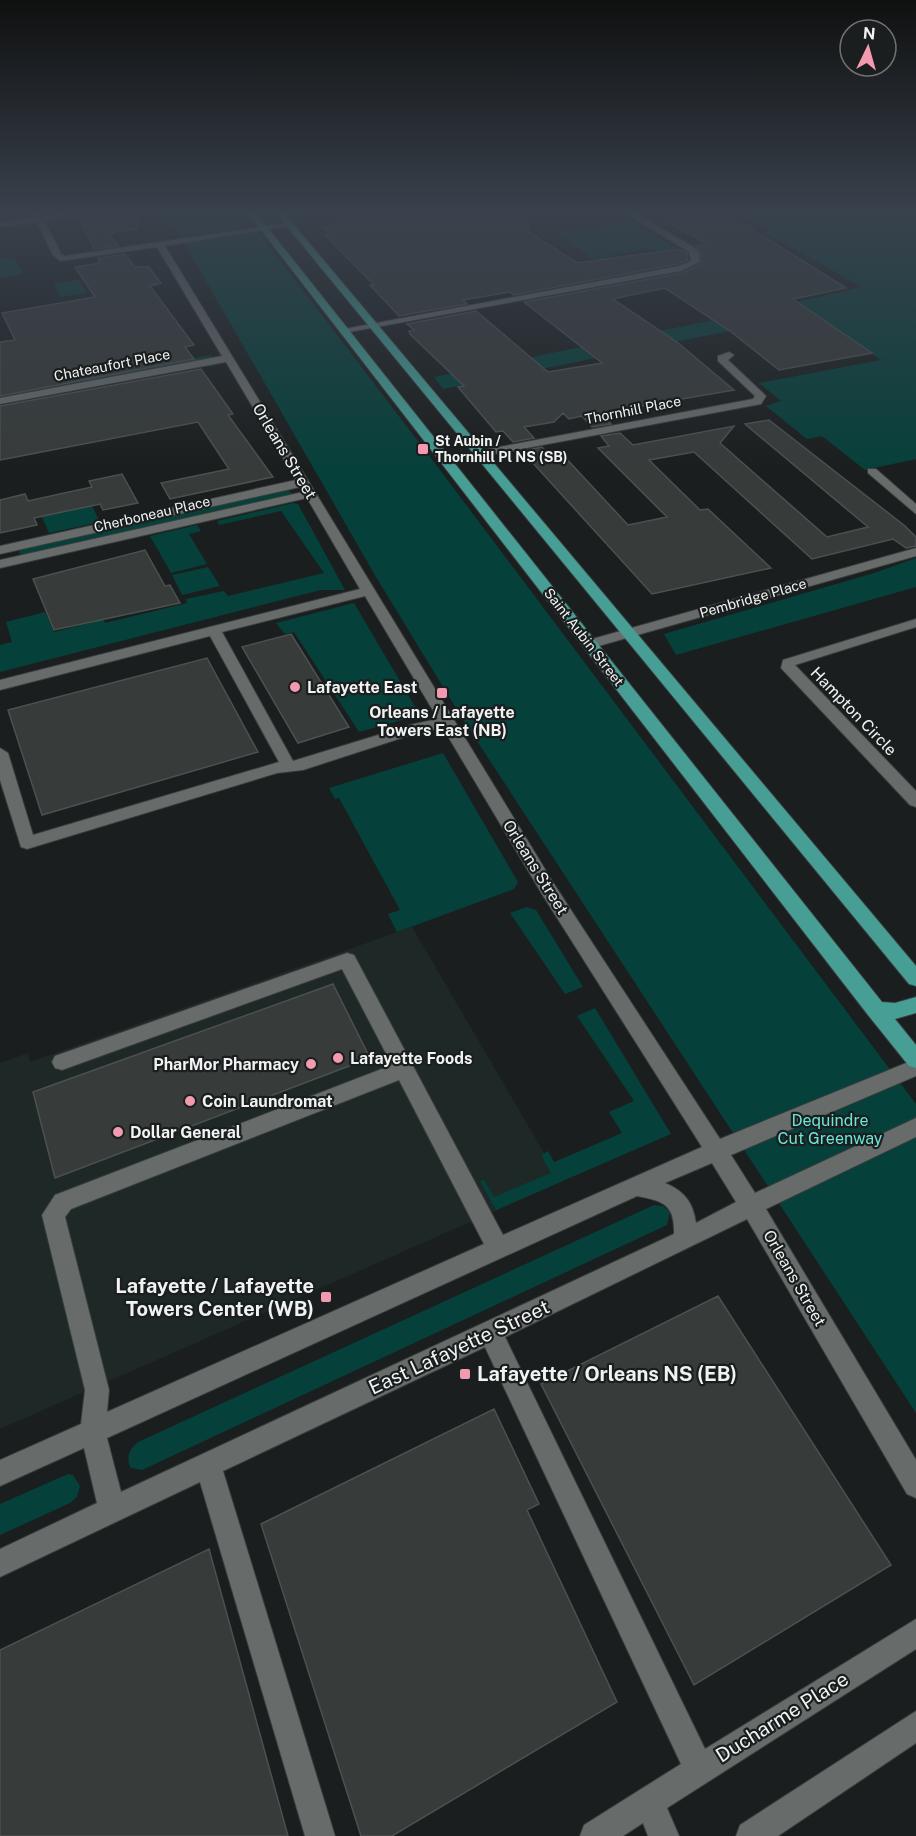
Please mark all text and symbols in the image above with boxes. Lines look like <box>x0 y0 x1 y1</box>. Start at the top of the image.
north arrow <box>838 18 898 78</box>
text: N <box>862 24 876 44</box>
street label: Chateaufort Place <box>53 346 171 384</box>
street label: Thornhill Place <box>584 393 682 427</box>
street label: Orleans Street <box>249 400 321 502</box>
place label: St Aubin / Thornhill Pl NS (SB) <box>435 433 568 465</box>
marker: St Aubin / Thornhill Pl NS (SB) <box>416 442 430 456</box>
street label: Cherboneau Place <box>92 493 212 535</box>
street label: Pembridge Place <box>698 575 808 621</box>
street label: Saint Aubin Street <box>541 585 627 689</box>
street label: Hampton Circle <box>807 663 901 760</box>
place label: Lafayette East <box>307 678 418 697</box>
marker: Lafayette East <box>288 680 302 694</box>
marker: Orleans / Lafayette Towers East (NB) <box>435 686 449 700</box>
place label: Orleans / Lafayette Towers East (NB) <box>369 703 515 740</box>
street label: Orleans Street <box>499 816 572 918</box>
place label: Lafayette Foods <box>350 1049 472 1068</box>
marker: Lafayette Foods <box>331 1051 345 1065</box>
place label: PharMor Pharmacy <box>153 1055 299 1074</box>
marker: PharMor Pharmacy <box>304 1057 318 1071</box>
place label: Coin Laundromat <box>202 1092 333 1111</box>
marker: Coin Laundromat <box>183 1094 197 1108</box>
park label: Dequindre Cut Greenway <box>778 1111 883 1148</box>
place label: Dollar General <box>130 1123 241 1142</box>
marker: Dollar General <box>111 1125 125 1139</box>
street label: Orleans Street <box>759 1227 830 1330</box>
place label: Lafayette / Lafayette Towers Center (WB) <box>115 1274 314 1321</box>
marker: Lafayette / Lafayette Towers Center (WB) <box>319 1290 333 1304</box>
street label: East Lafayette Street <box>365 1295 553 1399</box>
place label: Lafayette / Orleans NS (EB) <box>477 1362 737 1386</box>
marker: Lafayette / Orleans NS (EB) <box>458 1367 472 1381</box>
street label: Ducharme Place <box>711 1667 853 1767</box>

